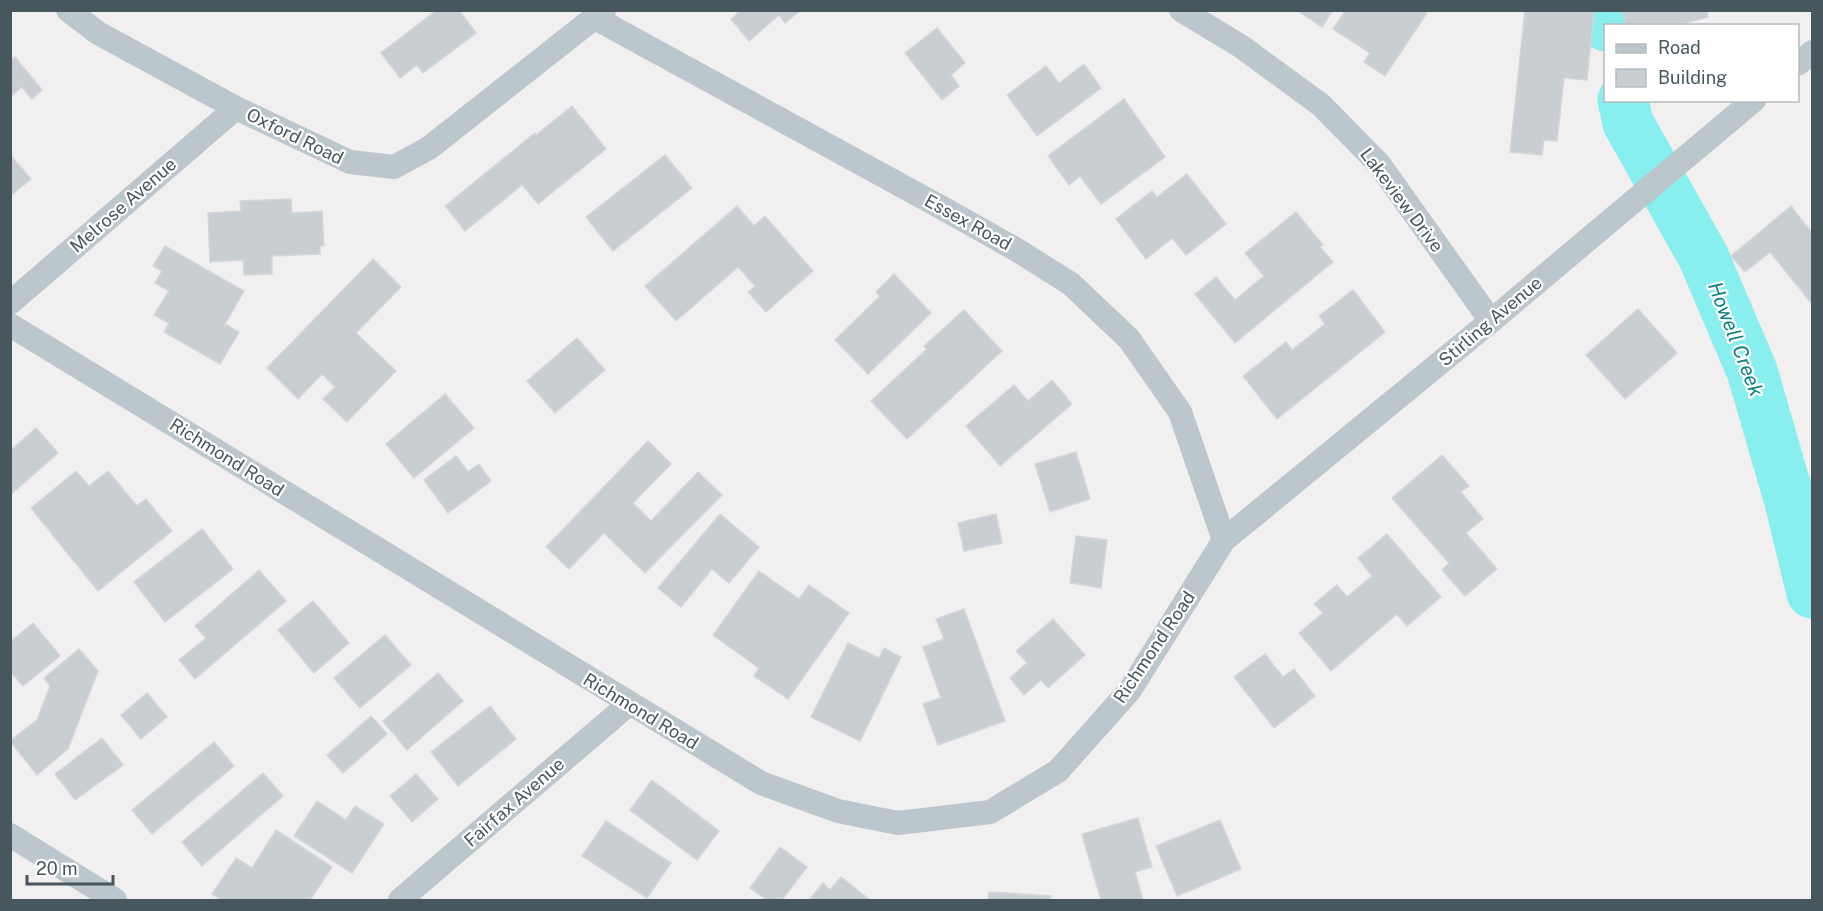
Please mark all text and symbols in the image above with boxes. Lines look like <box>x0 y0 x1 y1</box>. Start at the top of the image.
legend <box>1604 24 1799 102</box>
text: Road <box>1658 37 1701 58</box>
text: Building <box>1658 67 1727 88</box>
street label: Oxford Road <box>243 104 347 168</box>
street label: Lakeview Drive <box>1356 144 1448 256</box>
street label: Melrose Avenue <box>66 153 180 257</box>
street label: Essex Road <box>921 190 1015 254</box>
street label: Stirling Avenue <box>1434 272 1546 370</box>
water label: Howell Creek <box>1703 278 1769 400</box>
street label: Richmond Road <box>166 414 288 500</box>
street label: Richmond Road <box>1109 587 1199 707</box>
street label: Richmond Road <box>580 668 702 754</box>
street label: Fairfax Avenue <box>460 753 568 851</box>
scale bar <box>27 848 112 886</box>
text: 20 m <box>36 858 78 879</box>

